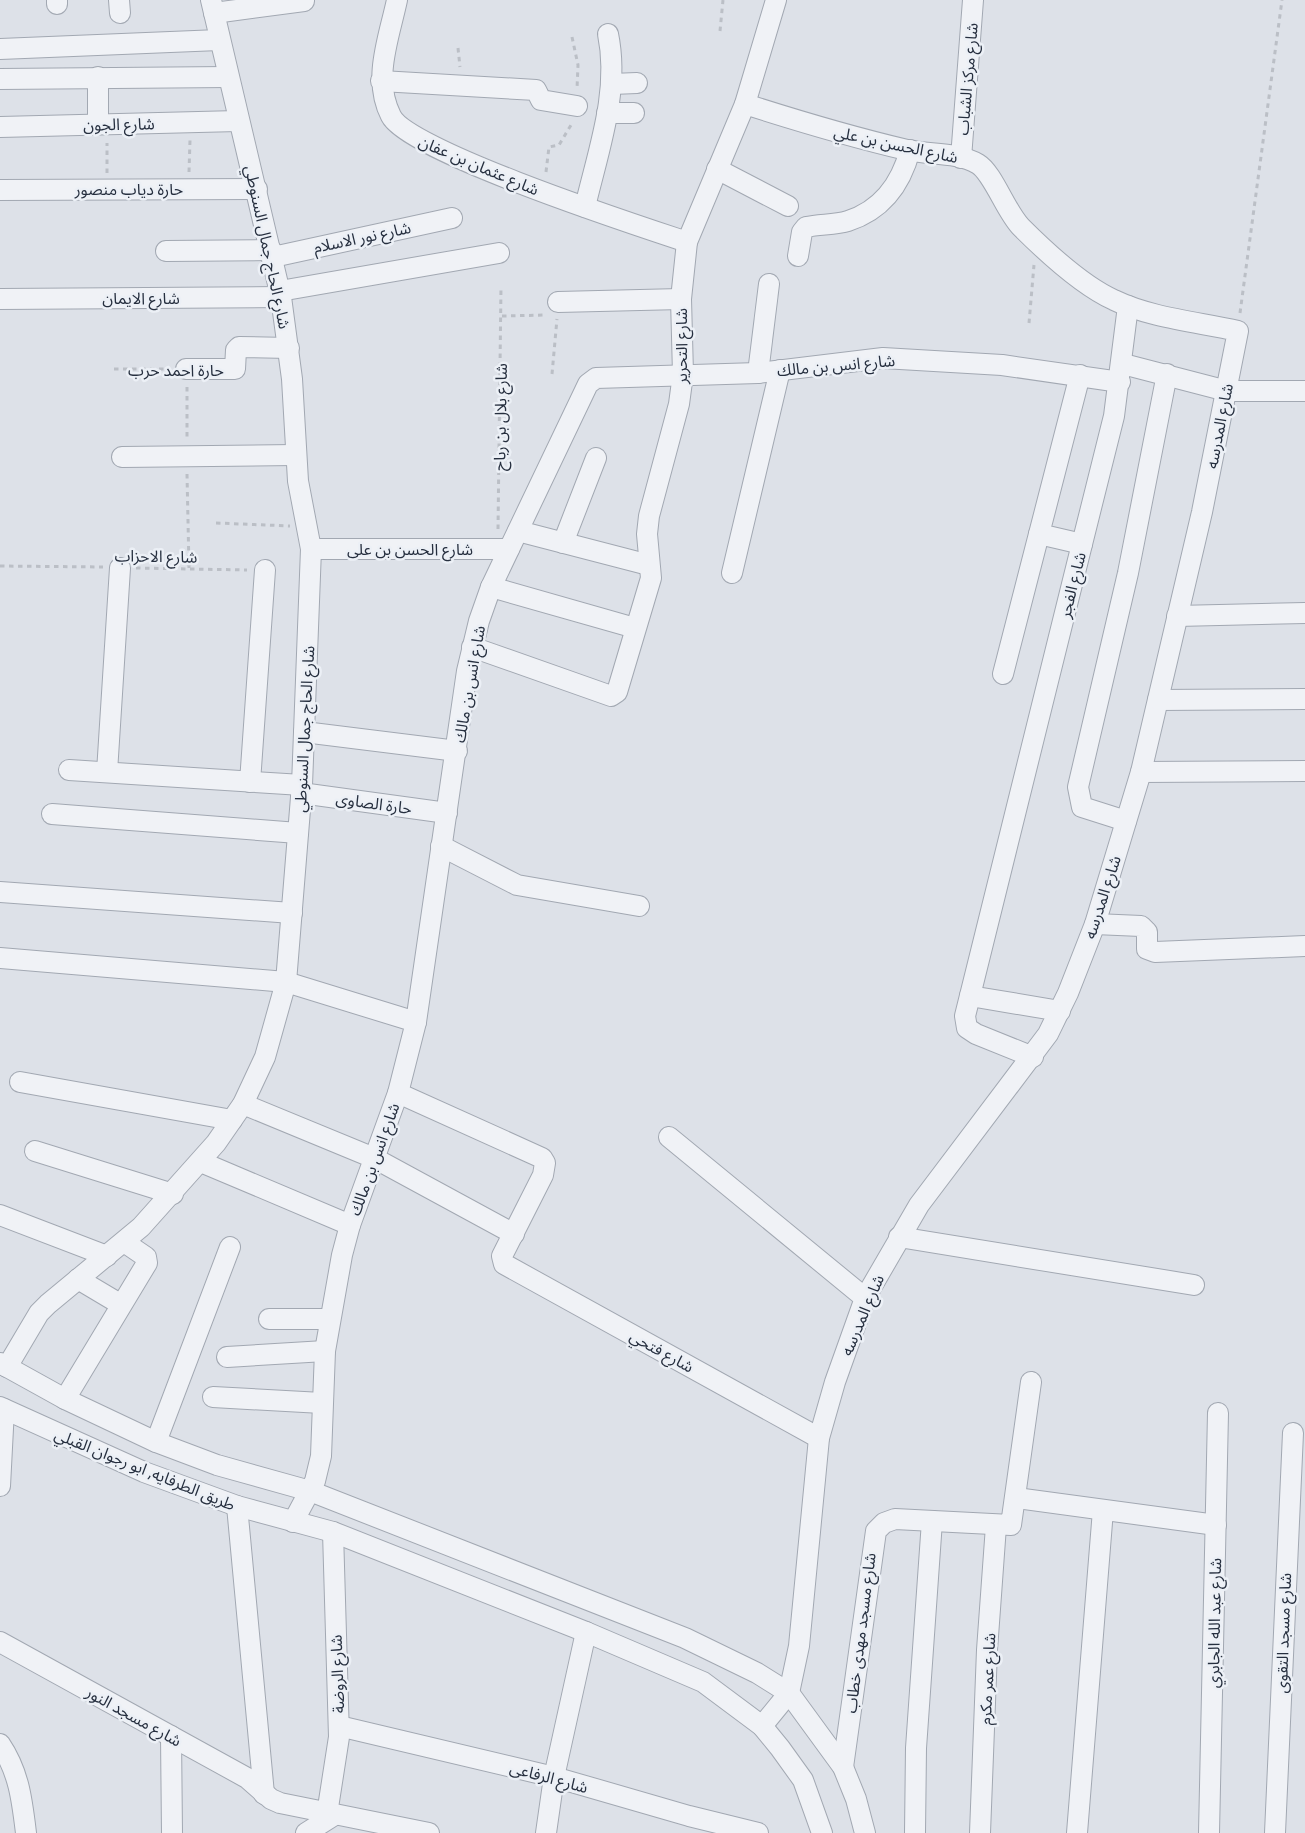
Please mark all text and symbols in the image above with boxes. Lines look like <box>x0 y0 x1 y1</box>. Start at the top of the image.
street label: شارع مركز الشباب <box>953 22 985 136</box>
street label: شارع الجون <box>83 114 155 138</box>
street label: شارع الحسن بن علي <box>832 122 960 170</box>
street label: شارع عثمان بن عفان <box>415 132 542 202</box>
street label: شارع الحاج جمال السنوطي <box>238 164 294 331</box>
street label: حارة دياب منصور <box>74 180 183 199</box>
street label: شارع نور الاسلام <box>312 218 413 260</box>
street label: شارع الايمان <box>102 289 180 311</box>
street label: شارع التحرير <box>672 308 694 385</box>
street label: شارع انس بن مالك <box>776 351 896 383</box>
street label: حارة احمد حرب <box>128 361 224 380</box>
street label: شارع بلال بن رباح <box>490 363 514 471</box>
street label: شارع المدرسه <box>1202 382 1240 471</box>
street label: شارع الحسن بن على <box>347 540 473 562</box>
street label: شارع الاحزاب <box>114 546 198 570</box>
street label: شارع الفجر <box>1055 550 1093 622</box>
street label: شارع انس بن مالك <box>450 624 492 745</box>
street label: شارع الحاج جمال السنوطي <box>291 645 321 813</box>
street label: حارة الصاوى <box>335 789 413 818</box>
street label: شارع المدرسه <box>1080 853 1128 942</box>
street label: شارع انس بن مالك <box>345 1100 406 1219</box>
street label: شارع المدرسه <box>837 1272 891 1360</box>
street label: شارع فتحي <box>625 1326 697 1379</box>
street label: طريق الطرفايه, ابو رجوان القبلي <box>51 1424 238 1517</box>
street label: شارع مسجد مهدى خطاب <box>841 1552 883 1715</box>
street label: شارع عبد الله الجابري <box>1204 1558 1228 1688</box>
street label: شارع مسجد التقوى <box>1272 1572 1298 1694</box>
street label: شارع عمر مكرم <box>976 1633 1002 1726</box>
street label: شارع الروضة <box>327 1634 351 1714</box>
street label: شارع مسجد النور <box>80 1682 185 1753</box>
street label: شارع الرفاعى <box>507 1758 590 1800</box>

